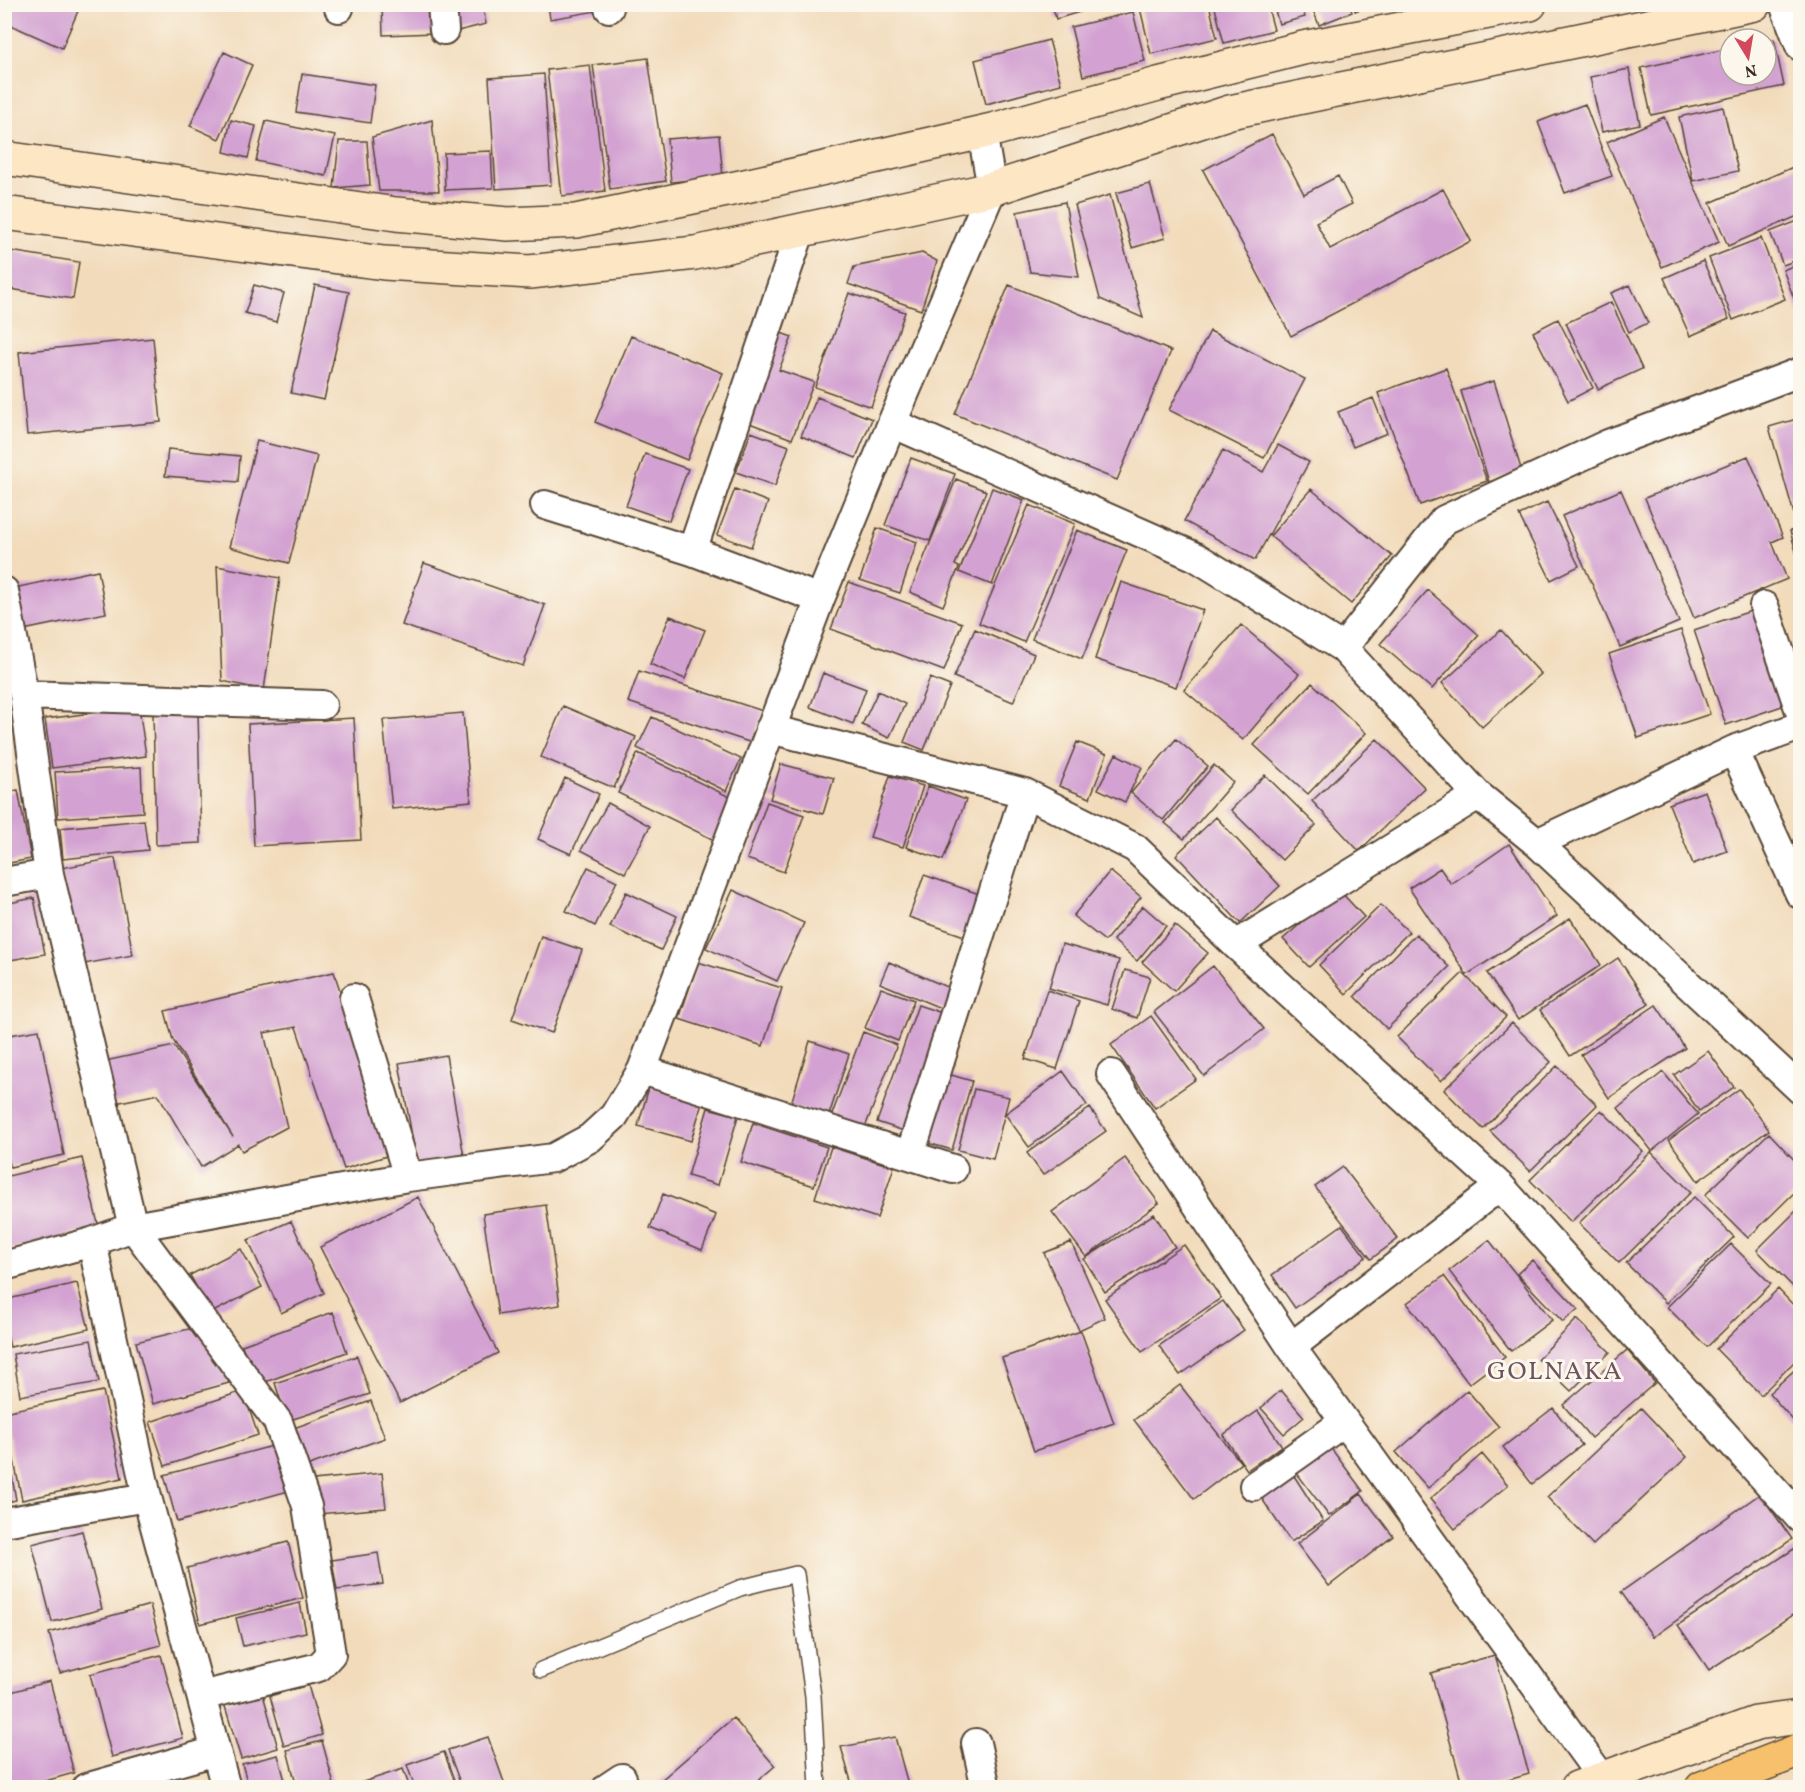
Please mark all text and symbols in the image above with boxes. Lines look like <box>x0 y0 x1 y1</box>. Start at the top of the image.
north arrow <box>1718 27 1778 87</box>
text: N <box>1742 58 1758 82</box>
district label: GOLNAKA <box>1487 1354 1623 1390</box>

